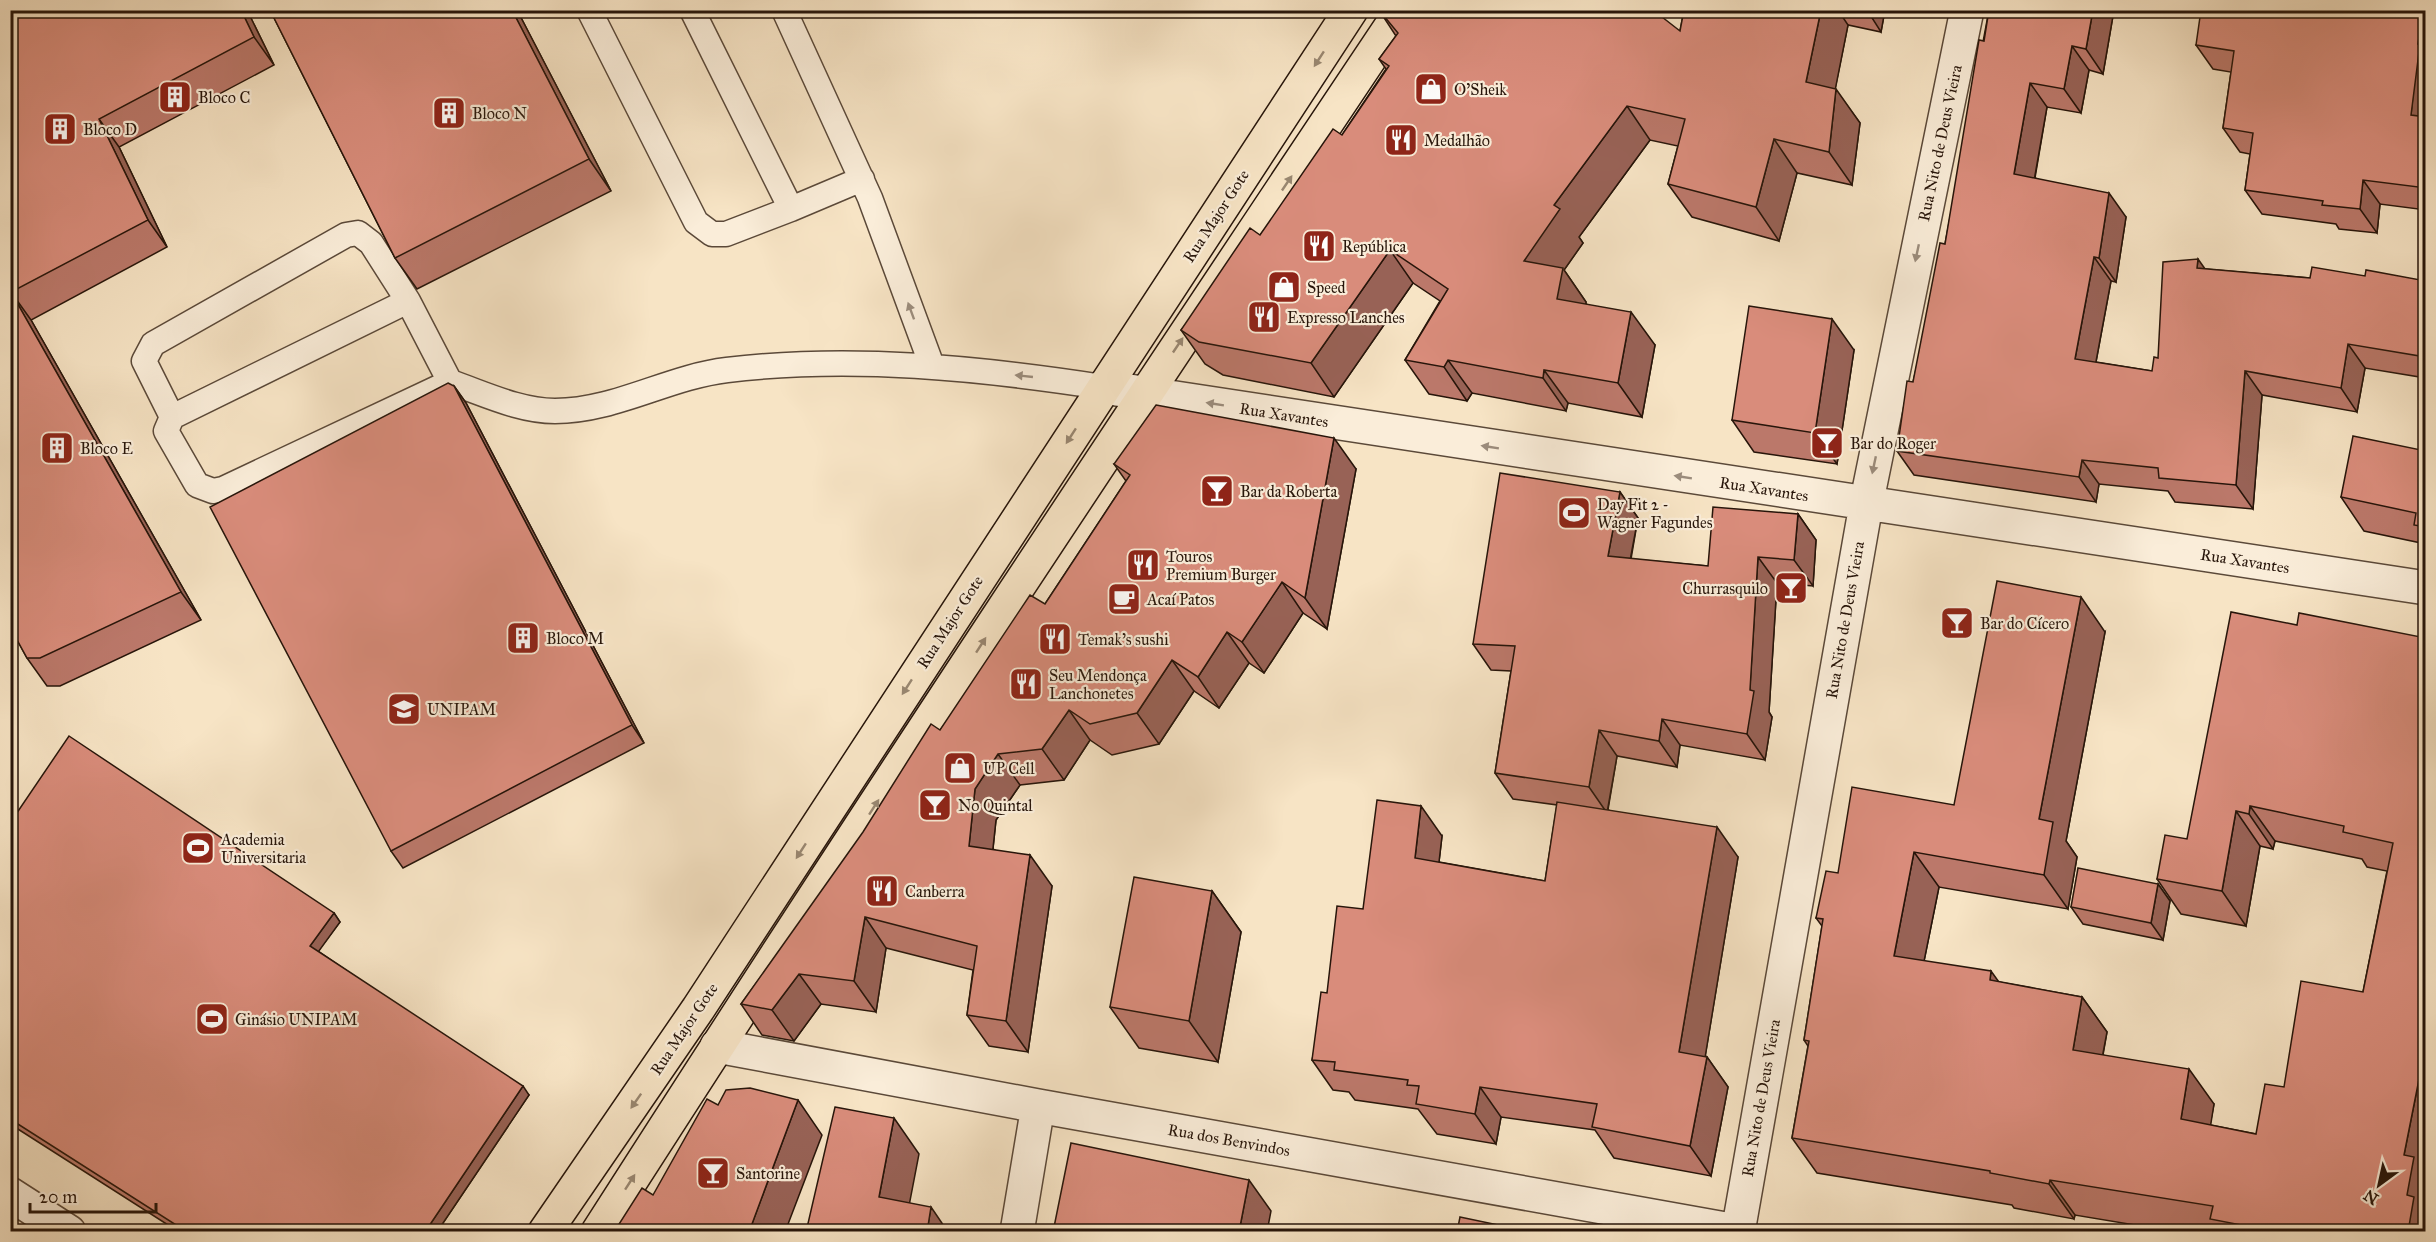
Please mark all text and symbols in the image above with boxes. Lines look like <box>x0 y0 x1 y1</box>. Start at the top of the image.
one-way arrow <box>1313 51 1325 67</box>
street label: Rua Nito de Deus Vieira <box>1914 63 1966 223</box>
shop icon: O'Sheik <box>1413 71 1449 107</box>
building icon: Bloco C <box>157 79 193 115</box>
place label: O'Sheik <box>1454 80 1507 99</box>
place label: Bloco C <box>198 88 250 107</box>
building icon: Bloco N <box>431 95 467 131</box>
place label: Bloco N <box>472 104 527 123</box>
building icon: Bloco D <box>42 111 78 147</box>
place label: Bloco D <box>83 120 137 139</box>
restaurant icon: Medalhão <box>1383 122 1419 158</box>
place label: Medalhão <box>1424 131 1490 150</box>
street label: Rua Major Gote <box>1179 166 1253 266</box>
one-way arrow <box>1281 175 1292 191</box>
restaurant icon: República <box>1301 228 1337 264</box>
place label: República <box>1342 237 1406 256</box>
one-way arrow <box>1912 244 1921 263</box>
shop icon: Speed <box>1266 269 1302 305</box>
place label: Speed <box>1307 278 1346 297</box>
restaurant icon: Expresso Lanches <box>1246 299 1282 335</box>
one-way arrow <box>906 302 916 320</box>
place label: Expresso Lanches <box>1287 308 1405 327</box>
one-way arrow <box>1172 337 1183 353</box>
one-way arrow <box>1015 371 1034 380</box>
street label: Rua Xavantes <box>1238 399 1330 431</box>
one-way arrow <box>1205 400 1224 409</box>
bar icon: Bar do Roger <box>1809 425 1845 461</box>
one-way arrow <box>1066 428 1077 444</box>
building icon: Bloco E <box>39 430 75 466</box>
place label: Bar do Roger <box>1850 434 1936 454</box>
place label: Bloco E <box>80 439 133 458</box>
one-way arrow <box>1481 442 1500 451</box>
one-way arrow <box>1869 455 1878 474</box>
one-way arrow <box>1674 472 1693 481</box>
bar icon: Bar da Roberta <box>1199 473 1235 509</box>
street label: Rua Xavantes <box>1718 473 1810 505</box>
place label: Bar da Roberta <box>1240 482 1337 501</box>
sports icon: Day Fit 2 - Wagner Fagundes <box>1556 495 1592 531</box>
place label: Day Fit 2 - Wagner Fagundes <box>1597 495 1713 533</box>
street label: Rua Nito de Deus Vieira <box>1822 540 1868 700</box>
street label: Rua Xavantes <box>2199 545 2291 577</box>
restaurant icon: Touros Premium Burger <box>1125 547 1161 583</box>
place label: Touros Premium Burger <box>1166 547 1276 585</box>
bar icon: Churrasquilo <box>1773 570 1809 606</box>
street label: Rua Major Gote <box>913 572 987 672</box>
place label: Churrasquilo <box>1682 579 1768 599</box>
cafe icon: Acaí Patos <box>1106 581 1142 617</box>
place label: Acaí Patos <box>1146 590 1215 609</box>
bar icon: Bar do Cícero <box>1939 605 1975 641</box>
place label: Bar do Cícero <box>1980 614 2069 633</box>
building icon: Bloco M <box>505 620 541 656</box>
restaurant icon: Temak's sushi <box>1037 621 1073 657</box>
place label: Bloco M <box>546 629 604 648</box>
place label: Temak's sushi <box>1078 630 1169 649</box>
one-way arrow <box>975 637 987 653</box>
restaurant icon: Seu Mendonça Lanchonetes <box>1008 666 1044 702</box>
place label: Seu Mendonça Lanchonetes <box>1049 666 1147 703</box>
one-way arrow <box>902 679 913 695</box>
school or university icon: UNIPAM <box>386 691 422 727</box>
place label: UNIPAM <box>427 700 496 719</box>
shop icon: UP Cell <box>942 750 978 786</box>
place label: UP Cell <box>983 759 1035 778</box>
bar icon: No Quintal <box>917 787 953 823</box>
place label: No Quintal <box>958 796 1033 815</box>
one-way arrow <box>868 799 879 816</box>
sports icon: Academia Universitaria <box>180 830 216 866</box>
place label: Academia Universitaria <box>220 830 306 867</box>
one-way arrow <box>795 842 807 858</box>
restaurant icon: Canberra <box>864 873 900 909</box>
place label: Canberra <box>905 882 965 901</box>
street label: Rua Major Gote <box>646 979 722 1079</box>
sports icon: Ginásio UNIPAM <box>194 1001 230 1037</box>
place label: Ginásio UNIPAM <box>235 1010 357 1029</box>
street label: Rua Nito de Deus Vieira <box>1738 1018 1784 1178</box>
one-way arrow <box>630 1093 641 1109</box>
street label: Rua dos Benvindos <box>1166 1120 1292 1160</box>
bar icon: Santorine <box>695 1155 731 1191</box>
north arrow <box>2349 1155 2409 1215</box>
place label: Santorine <box>736 1164 800 1183</box>
one-way arrow <box>624 1174 635 1190</box>
scale bar <box>30 1176 156 1214</box>
text: N <box>2360 1185 2382 1209</box>
text: 20 m <box>39 1186 77 1208</box>

